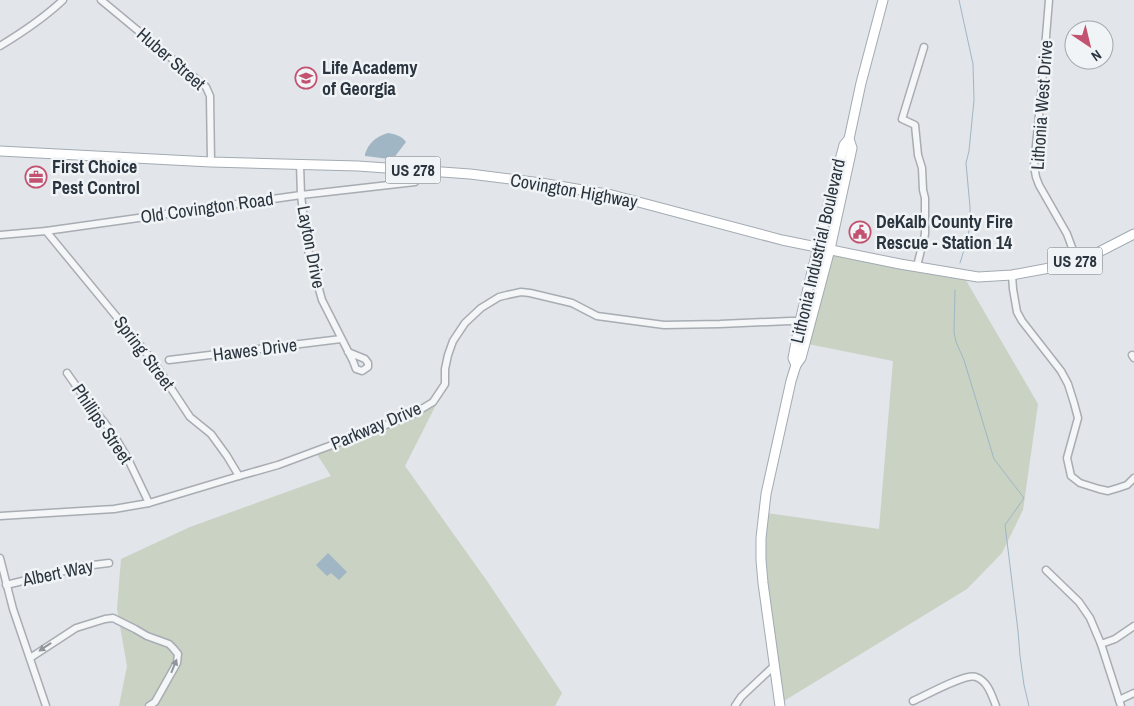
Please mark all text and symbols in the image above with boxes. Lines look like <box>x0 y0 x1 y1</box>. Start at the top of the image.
north arrow <box>1064 20 1114 70</box>
street label: Huber Street <box>132 22 211 96</box>
street label: Lithonia West Drive <box>1024 39 1059 171</box>
text: N <box>1088 46 1105 65</box>
place label: Life Academy of Georgia <box>322 55 418 101</box>
school or university icon: Life Academy of Georgia <box>294 66 318 90</box>
place label: First Choice Pest Control <box>52 154 140 200</box>
road number: US 278 <box>386 156 440 184</box>
street label: Lithonia Industrial Boulevard <box>784 156 851 346</box>
office icon: First Choice Pest Control <box>24 165 48 189</box>
street label: Covington Highway <box>508 167 640 214</box>
street label: Old Covington Road <box>139 186 275 229</box>
street label: Layton Drive <box>291 203 332 290</box>
place label: DeKalb County Fire Rescue - Station 14 <box>876 209 1013 255</box>
public building icon: DeKalb County Fire Rescue - Station 14 <box>848 220 872 244</box>
road number: US 278 <box>1048 248 1102 274</box>
street label: Spring Street <box>108 310 181 395</box>
street label: Hawes Drive <box>211 332 298 367</box>
street label: Phillips Street <box>66 379 138 469</box>
street label: Parkway Drive <box>327 395 425 456</box>
street label: Albert Way <box>19 553 96 592</box>
one-way arrow <box>39 642 52 652</box>
one-way arrow <box>170 658 178 673</box>

